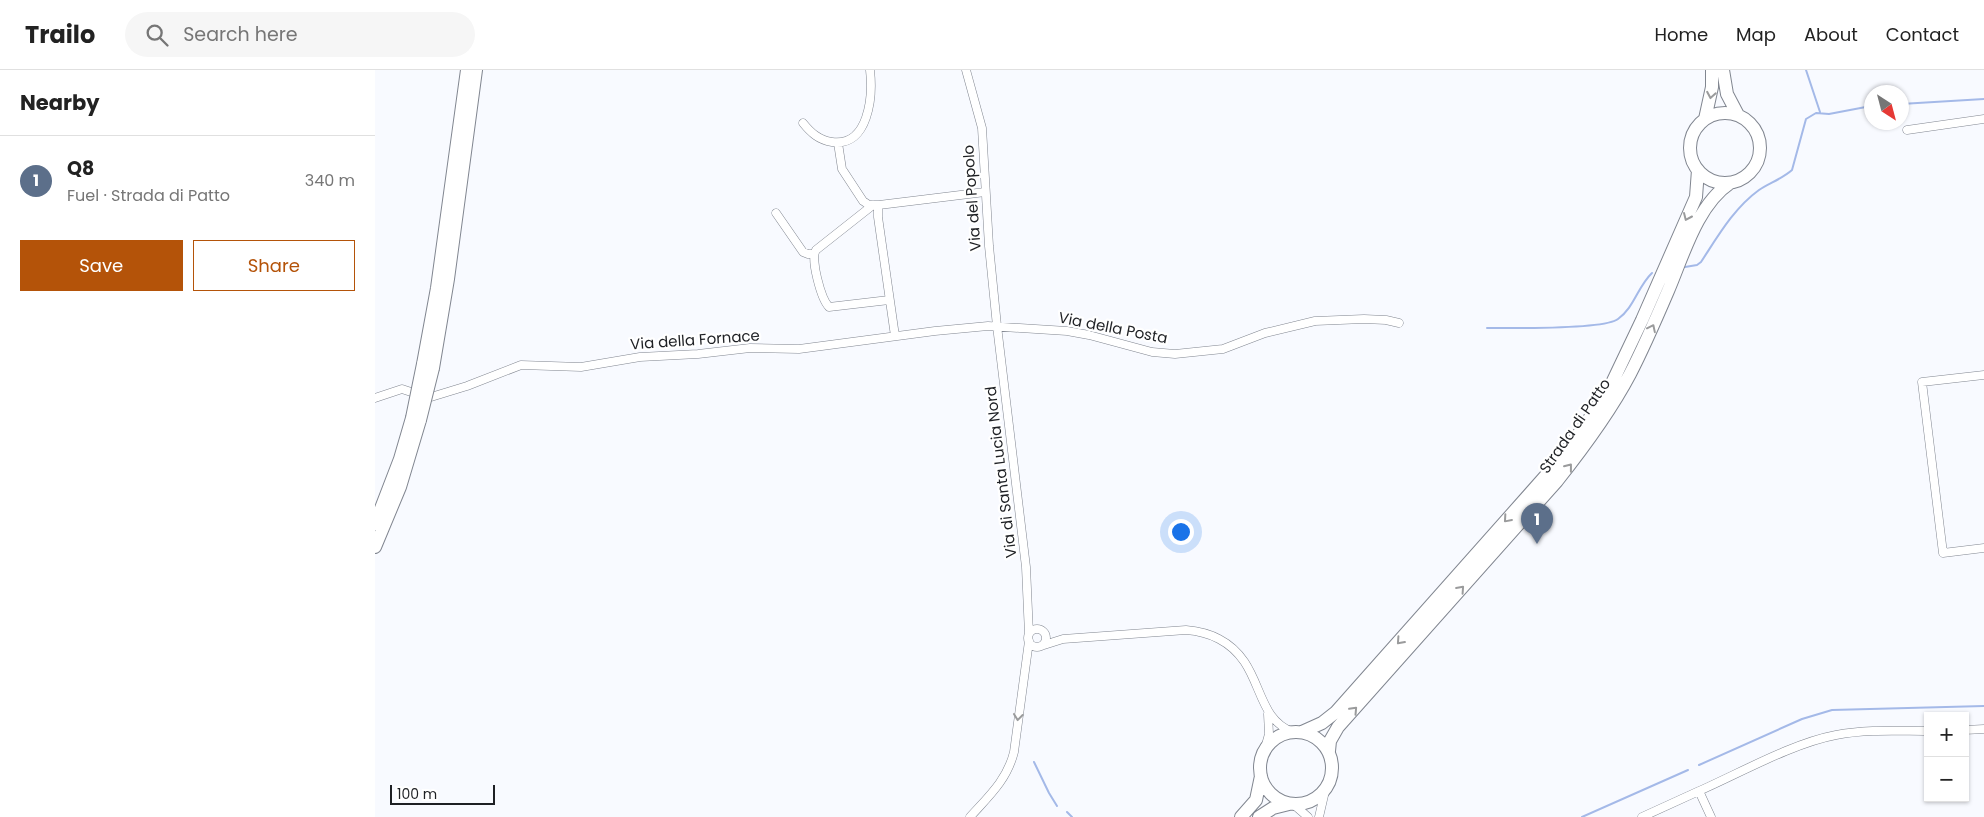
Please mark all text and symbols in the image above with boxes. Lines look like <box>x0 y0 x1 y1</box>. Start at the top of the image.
search box <box>125 12 475 57</box>
text: Trailo <box>25 18 95 51</box>
icon: search <box>143 21 171 49</box>
text: Search here <box>183 21 298 48</box>
text: Home <box>1654 22 1708 47</box>
text: Map <box>1736 22 1776 47</box>
text: About <box>1804 22 1858 47</box>
text: Contact <box>1886 22 1959 47</box>
north arrow <box>1864 85 1909 130</box>
text: Nearby <box>20 88 100 117</box>
one-way arrow <box>1706 90 1716 99</box>
street label: Via del Popolo <box>957 144 986 252</box>
text: Q8 <box>67 155 94 182</box>
text: 1 <box>33 169 39 192</box>
text: 340 m <box>305 169 355 192</box>
text: Fuel · Strada di Patto <box>67 184 230 207</box>
one-way arrow <box>1683 212 1694 221</box>
button: Save <box>20 240 183 291</box>
button: Share <box>193 240 355 291</box>
street label: Via della Posta <box>1057 307 1169 348</box>
street label: Via della Fornace <box>629 324 760 355</box>
one-way arrow <box>1646 324 1656 333</box>
street label: Strada di Patto <box>1534 374 1615 477</box>
street label: Via di Santa Lucia Nord <box>980 385 1021 559</box>
one-way arrow <box>1563 464 1571 473</box>
pin: 1 <box>1521 503 1553 544</box>
one-way arrow <box>1504 514 1513 523</box>
your location <box>1168 519 1194 545</box>
one-way arrow <box>1456 586 1464 595</box>
one-way arrow <box>1397 636 1406 645</box>
one-way arrow <box>1348 707 1357 716</box>
map controls <box>1924 712 1969 802</box>
button: + <box>1924 712 1969 757</box>
one-way arrow <box>1013 713 1024 721</box>
button: − <box>1924 757 1969 802</box>
scale bar <box>390 782 495 805</box>
text: 100 m <box>397 784 437 804</box>

